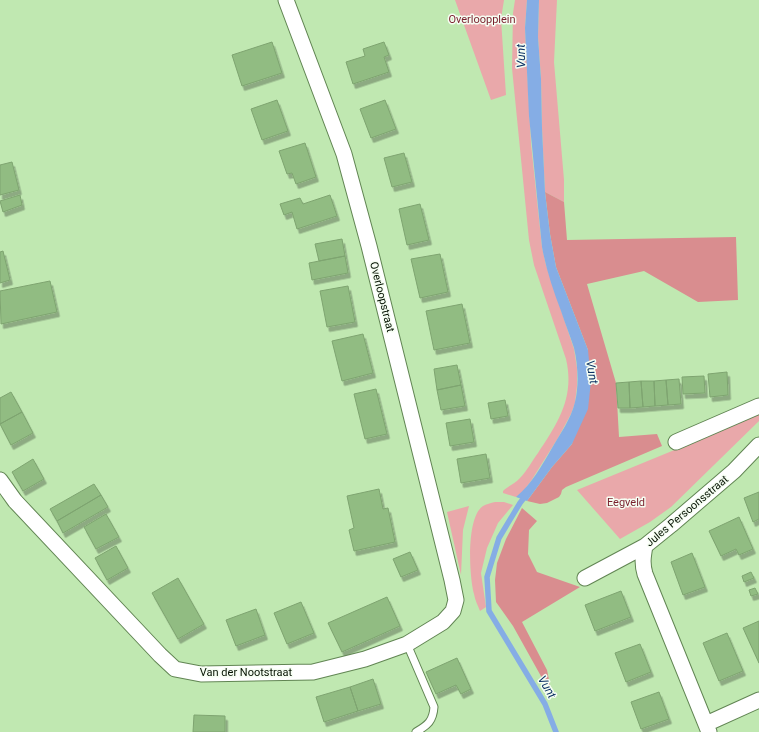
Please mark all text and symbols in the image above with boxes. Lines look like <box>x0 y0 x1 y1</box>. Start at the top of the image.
park label: Overloopplein <box>448 13 516 26</box>
water label: Vunt <box>514 44 528 68</box>
street label: Overloopstraat <box>367 260 397 334</box>
water label: Vunt <box>583 359 601 385</box>
street label: Jules Persoonsstraat <box>643 472 731 549</box>
park label: Eegveld <box>607 496 645 509</box>
street label: Van der Nootstraat <box>200 666 293 679</box>
water label: Vunt <box>535 673 559 701</box>

